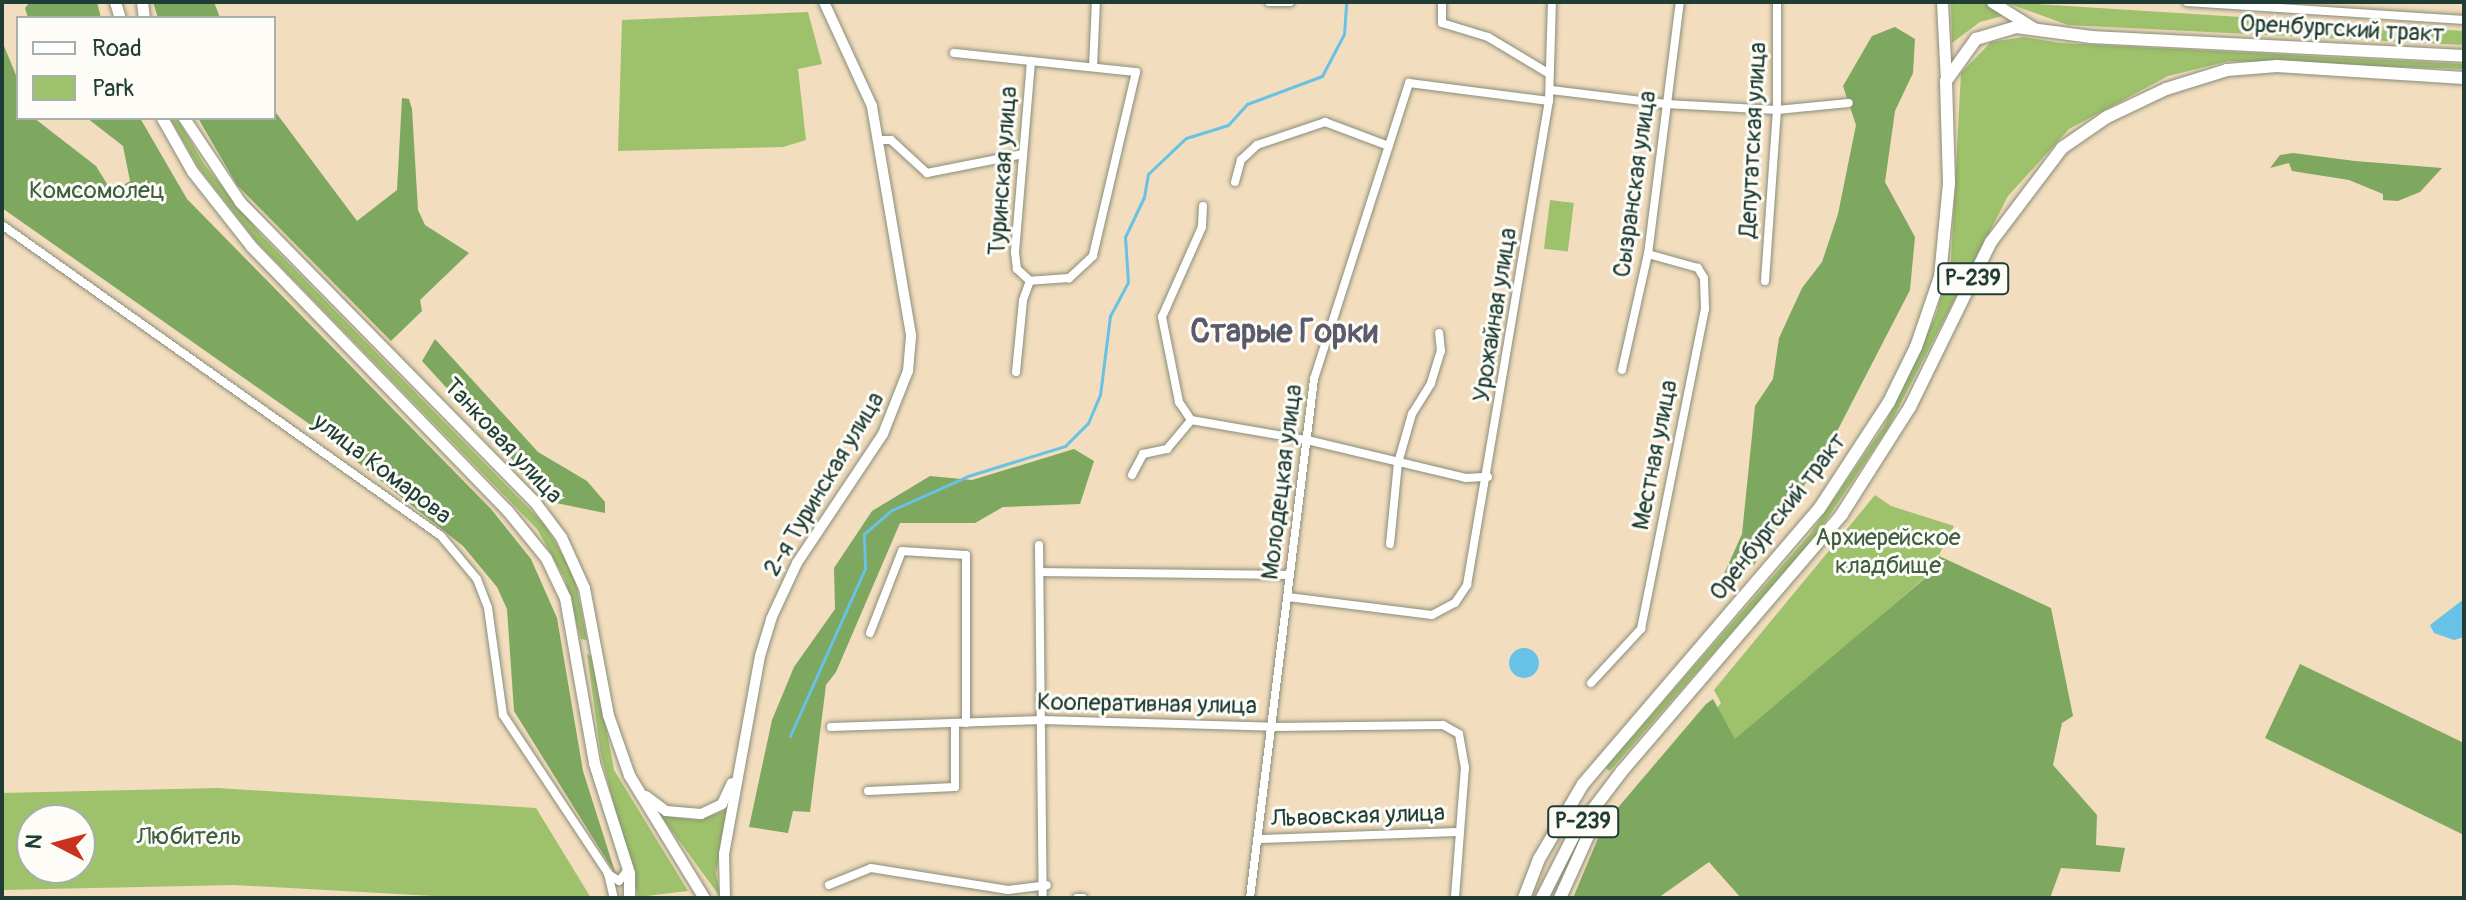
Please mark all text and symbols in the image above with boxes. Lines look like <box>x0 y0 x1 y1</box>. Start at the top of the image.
street label: Оренбургский тракт <box>2239 9 2445 49</box>
legend <box>16 16 276 120</box>
text: Road <box>92 34 142 63</box>
street label: Депутатская улица <box>1733 41 1773 239</box>
text: Park <box>92 74 134 103</box>
street label: Туринская улица <box>983 85 1023 257</box>
street label: Сызранская улица <box>1608 89 1662 279</box>
park label: Комсомолец <box>29 177 165 205</box>
street label: Урожайная улица <box>1467 226 1523 404</box>
road number: Р-239 <box>1937 261 2009 297</box>
district label: Старые Горки <box>1190 313 1378 351</box>
street label: Танковая улица <box>438 372 568 510</box>
street label: Местная улица <box>1626 378 1684 532</box>
street label: Молодецкая улица <box>1256 383 1308 581</box>
street label: 2-я Туринская улица <box>758 387 890 581</box>
street label: улица Комарова <box>307 408 457 530</box>
street label: Оренбургский тракт <box>1704 427 1852 607</box>
park label: Архиерейское кладбище <box>1815 524 1961 580</box>
street label: Кооперативная улица <box>1037 688 1257 720</box>
street label: Львовская улица <box>1271 799 1445 833</box>
north arrow <box>16 804 96 884</box>
road number: Р-239 <box>1547 804 1619 840</box>
park label: Любитель <box>136 823 242 851</box>
text: N <box>19 833 49 851</box>

